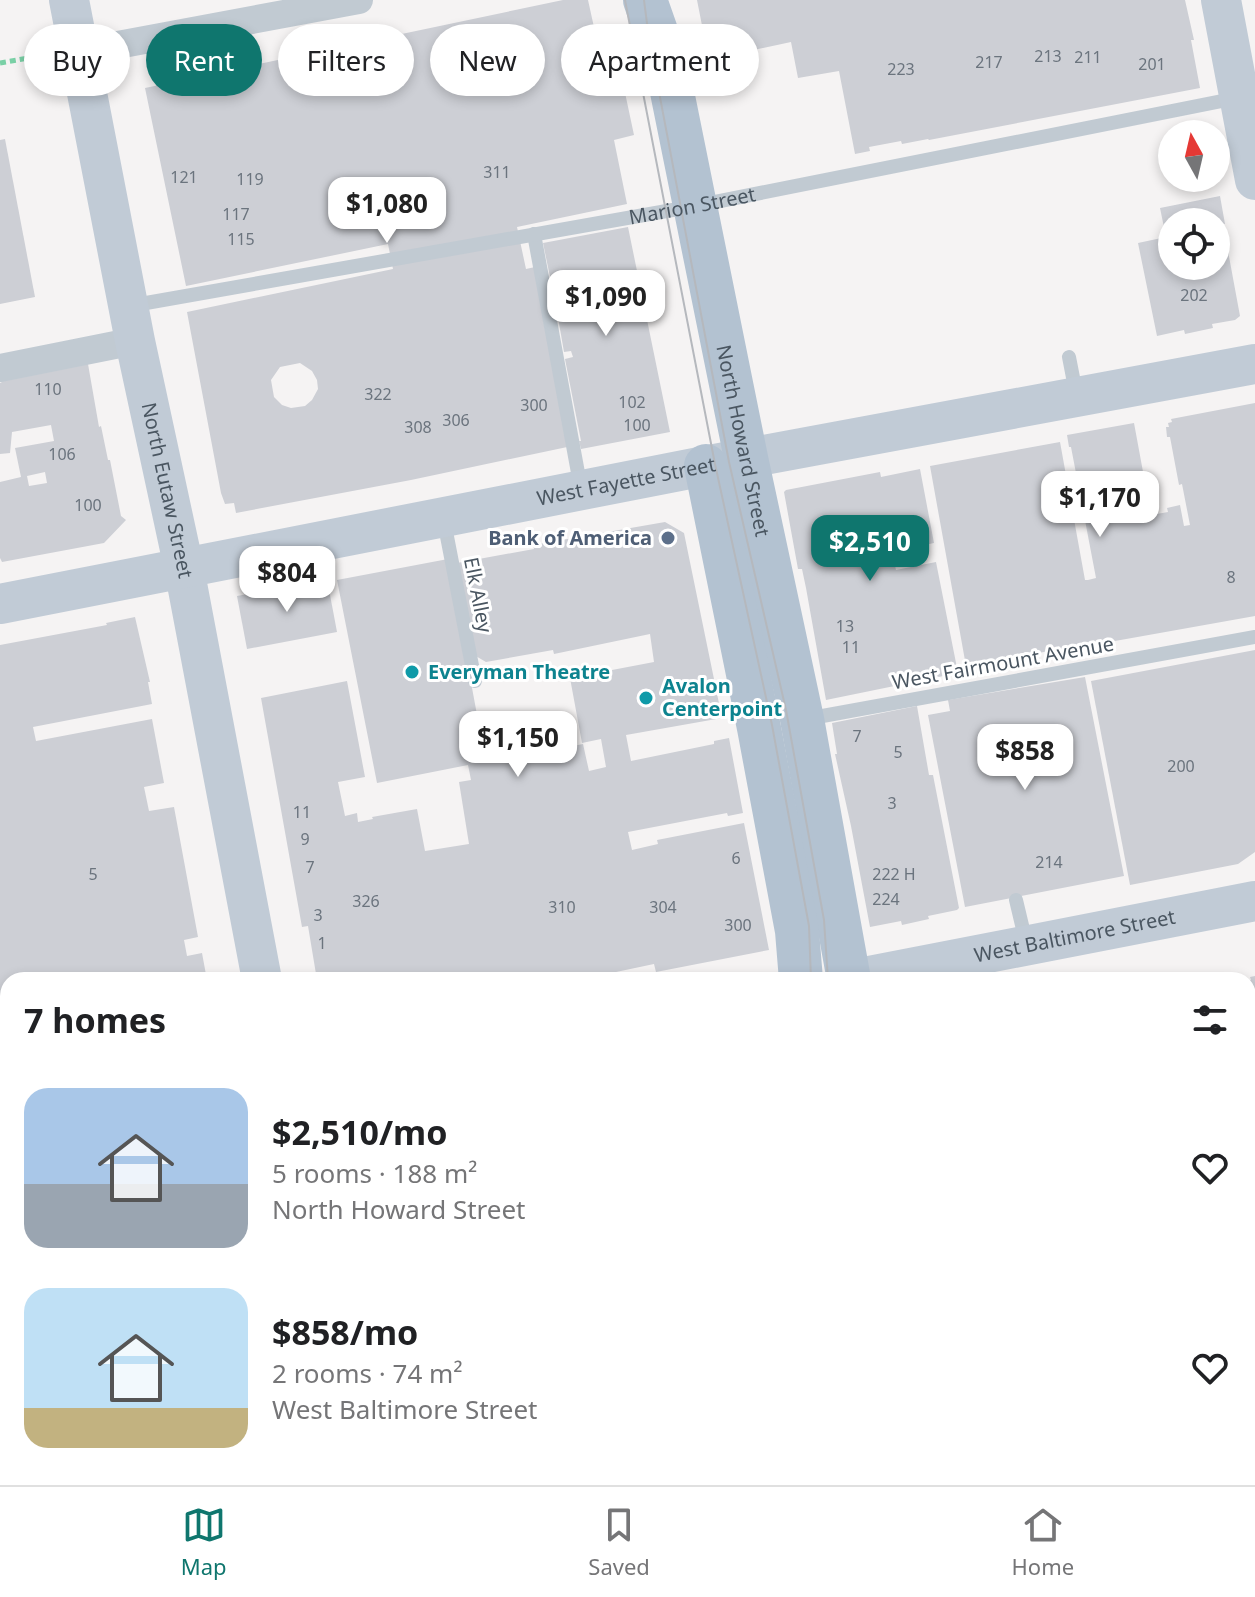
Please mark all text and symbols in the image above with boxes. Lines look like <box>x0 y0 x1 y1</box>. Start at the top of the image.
chip: Buy <box>24 24 130 96</box>
chip: Rent <box>146 24 262 96</box>
chip: Filters <box>278 24 414 96</box>
chip: New <box>430 24 545 96</box>
chip: Apartment <box>561 24 759 96</box>
house number: 213 <box>1034 45 1062 67</box>
house number: 211 <box>1074 46 1102 68</box>
house number: 217 <box>975 51 1003 73</box>
house number: 201 <box>1138 53 1166 75</box>
house number: 223 <box>887 58 915 80</box>
north arrow <box>1158 120 1230 192</box>
map controls <box>1158 120 1230 280</box>
house number: 311 <box>483 161 511 183</box>
house number: 121 <box>170 166 198 188</box>
house number: 119 <box>236 168 264 190</box>
pin: $1,080 <box>322 177 452 245</box>
street label: Marion Street <box>627 180 758 230</box>
text: $1,080 <box>346 185 428 221</box>
house number: 117 <box>222 203 250 225</box>
button: locate <box>1158 208 1230 280</box>
house number: 115 <box>227 228 255 250</box>
pin: $1,090 <box>541 270 671 338</box>
text: $1,090 <box>565 278 647 314</box>
house number: 202 <box>1180 284 1208 306</box>
street label: North Howard Street <box>710 342 776 539</box>
house number: 110 <box>34 378 62 400</box>
house number: 322 <box>364 383 392 405</box>
house number: 102 <box>618 391 646 413</box>
house number: 300 <box>520 394 548 416</box>
street label: North Eutaw Street <box>136 400 200 580</box>
house number: 306 <box>442 409 470 431</box>
house number: 100 <box>623 414 651 436</box>
house number: 308 <box>404 416 432 438</box>
house number: 106 <box>48 443 76 465</box>
street label: West Fayette Street <box>534 450 718 512</box>
pin: $1,170 <box>1035 471 1165 539</box>
text: $1,170 <box>1059 479 1141 515</box>
house number: 100 <box>74 494 102 516</box>
pin: $2,510 <box>805 515 935 583</box>
text: $2,510 <box>829 523 911 559</box>
place label: Bank of America <box>488 524 652 551</box>
marker: Bank of America <box>659 529 677 547</box>
pin: $804 <box>240 546 334 614</box>
text: $804 <box>257 554 317 590</box>
street label: Elk Alley <box>458 555 499 636</box>
house number: 8 <box>1226 566 1236 588</box>
house number: 13 <box>836 615 854 637</box>
street label: West Fairmount Avenue <box>890 630 1116 695</box>
house number: 11 <box>842 636 860 658</box>
place label: Everyman Theatre <box>428 658 610 685</box>
marker: Everyman Theatre <box>403 663 421 681</box>
place label: Avalon Centerpoint <box>662 672 782 722</box>
marker: Avalon Centerpoint <box>637 689 655 707</box>
pin: $1,150 <box>453 711 583 779</box>
text: $1,150 <box>477 719 559 755</box>
pin: $858 <box>978 724 1072 792</box>
house number: 7 <box>852 725 862 747</box>
text: $858 <box>995 732 1055 768</box>
house number: 5 <box>893 741 903 763</box>
house number: 200 <box>1167 755 1195 777</box>
house number: 3 <box>887 792 897 814</box>
house number: 11 <box>293 801 311 823</box>
house number: 9 <box>300 828 310 850</box>
house number: 6 <box>731 847 741 869</box>
house number: 214 <box>1035 851 1063 873</box>
house number: 7 <box>305 856 315 878</box>
house number: 5 <box>88 863 98 885</box>
house number: 222 H <box>872 863 916 885</box>
house number: 224 <box>872 888 900 910</box>
house number: 326 <box>352 890 380 912</box>
house number: 310 <box>548 896 576 918</box>
house number: 304 <box>649 896 677 918</box>
street label: West Baltimore Street <box>972 903 1178 968</box>
house number: 3 <box>313 904 323 926</box>
house number: 300 <box>724 914 752 936</box>
house number: 1 <box>317 932 327 954</box>
text: 7 homes <box>24 997 166 1043</box>
icon: filters <box>1188 998 1232 1042</box>
text: $2,510/mo <box>272 1109 447 1155</box>
icon: home <box>88 1120 184 1216</box>
icon: heart <box>1188 1146 1232 1190</box>
text: 5 rooms · 188 m² <box>272 1155 477 1191</box>
text: North Howard Street <box>272 1191 526 1227</box>
text: $858/mo <box>272 1309 418 1355</box>
icon: home <box>88 1320 184 1416</box>
icon: heart <box>1188 1346 1232 1390</box>
text: 2 rooms · 74 m² <box>272 1355 462 1391</box>
text: West Baltimore Street <box>272 1391 538 1427</box>
tab: Map <box>181 1503 227 1581</box>
tab: Saved <box>588 1503 650 1581</box>
tab: Home <box>1012 1503 1074 1581</box>

